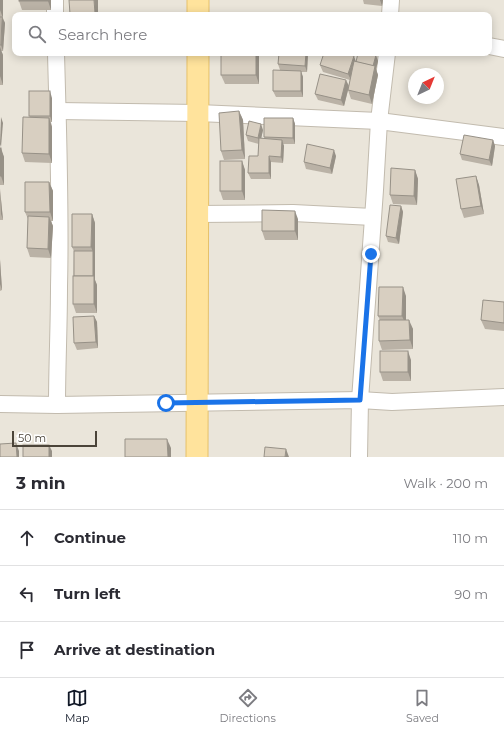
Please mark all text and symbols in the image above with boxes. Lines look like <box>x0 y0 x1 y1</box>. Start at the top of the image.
search box <box>12 12 492 56</box>
icon: search <box>26 23 48 45</box>
text: Search here <box>58 25 147 44</box>
north arrow <box>408 68 444 104</box>
route end <box>362 245 380 263</box>
route start <box>157 394 175 412</box>
scale bar <box>12 429 97 448</box>
text: 50 m <box>18 431 46 445</box>
text: 3 min <box>16 473 66 493</box>
text: Walk · 200 m <box>403 475 488 491</box>
icon: ahead <box>16 527 38 549</box>
text: Continue <box>54 528 126 547</box>
text: 110 m <box>453 530 488 546</box>
icon: left <box>16 583 38 605</box>
text: Turn left <box>54 584 121 603</box>
text: 90 m <box>454 586 488 602</box>
icon: arrive <box>16 639 38 661</box>
text: Arrive at destination <box>54 640 215 659</box>
tab: Map <box>65 687 89 725</box>
tab: Directions <box>220 687 276 725</box>
tab: Saved <box>406 687 439 725</box>

